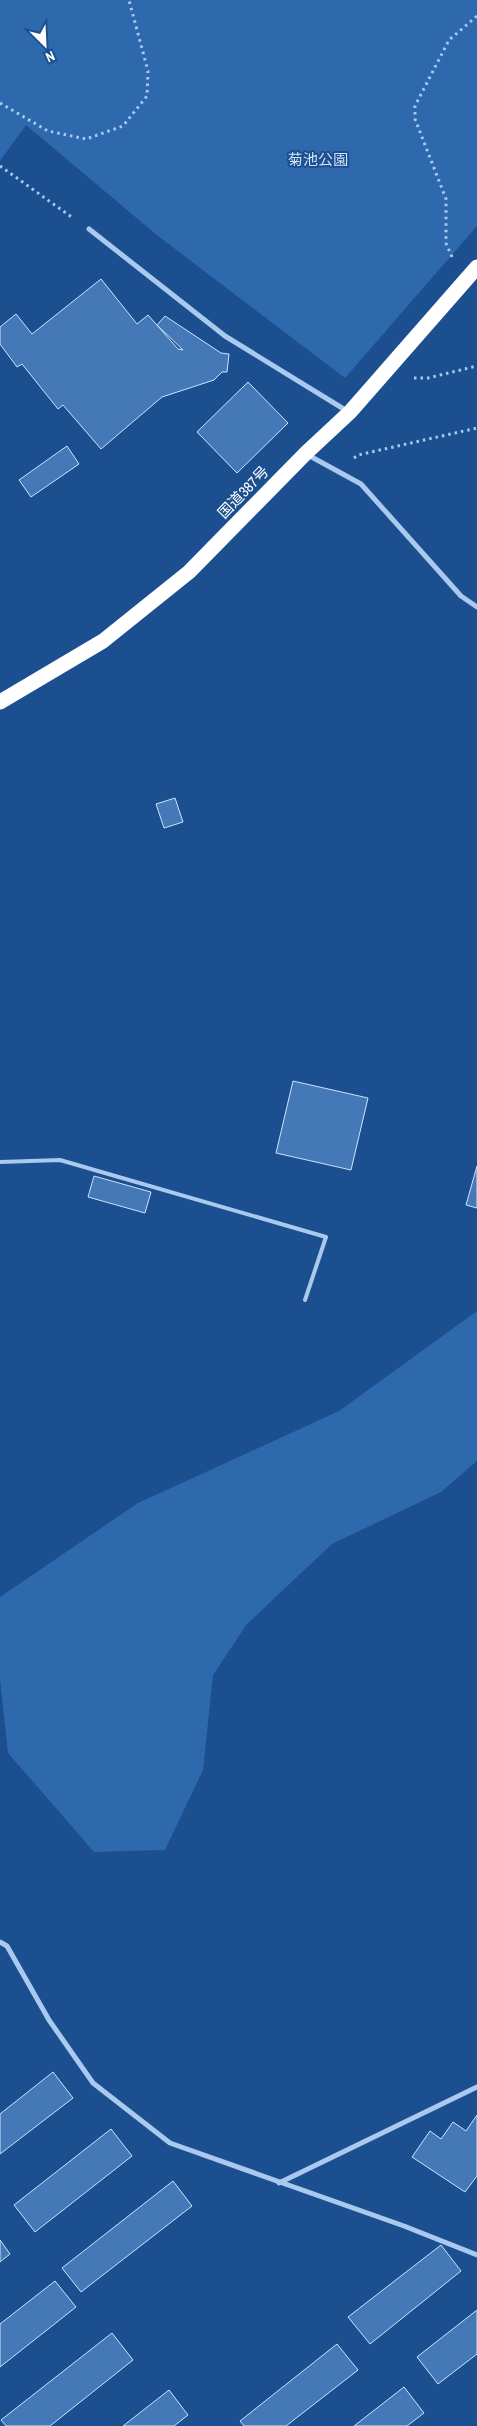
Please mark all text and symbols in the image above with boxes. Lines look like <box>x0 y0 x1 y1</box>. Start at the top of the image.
north arrow <box>20 20 70 70</box>
text: N <box>43 47 58 67</box>
park label: 菊池公園 <box>288 149 348 170</box>
street label: 国道387号 <box>213 461 273 523</box>

